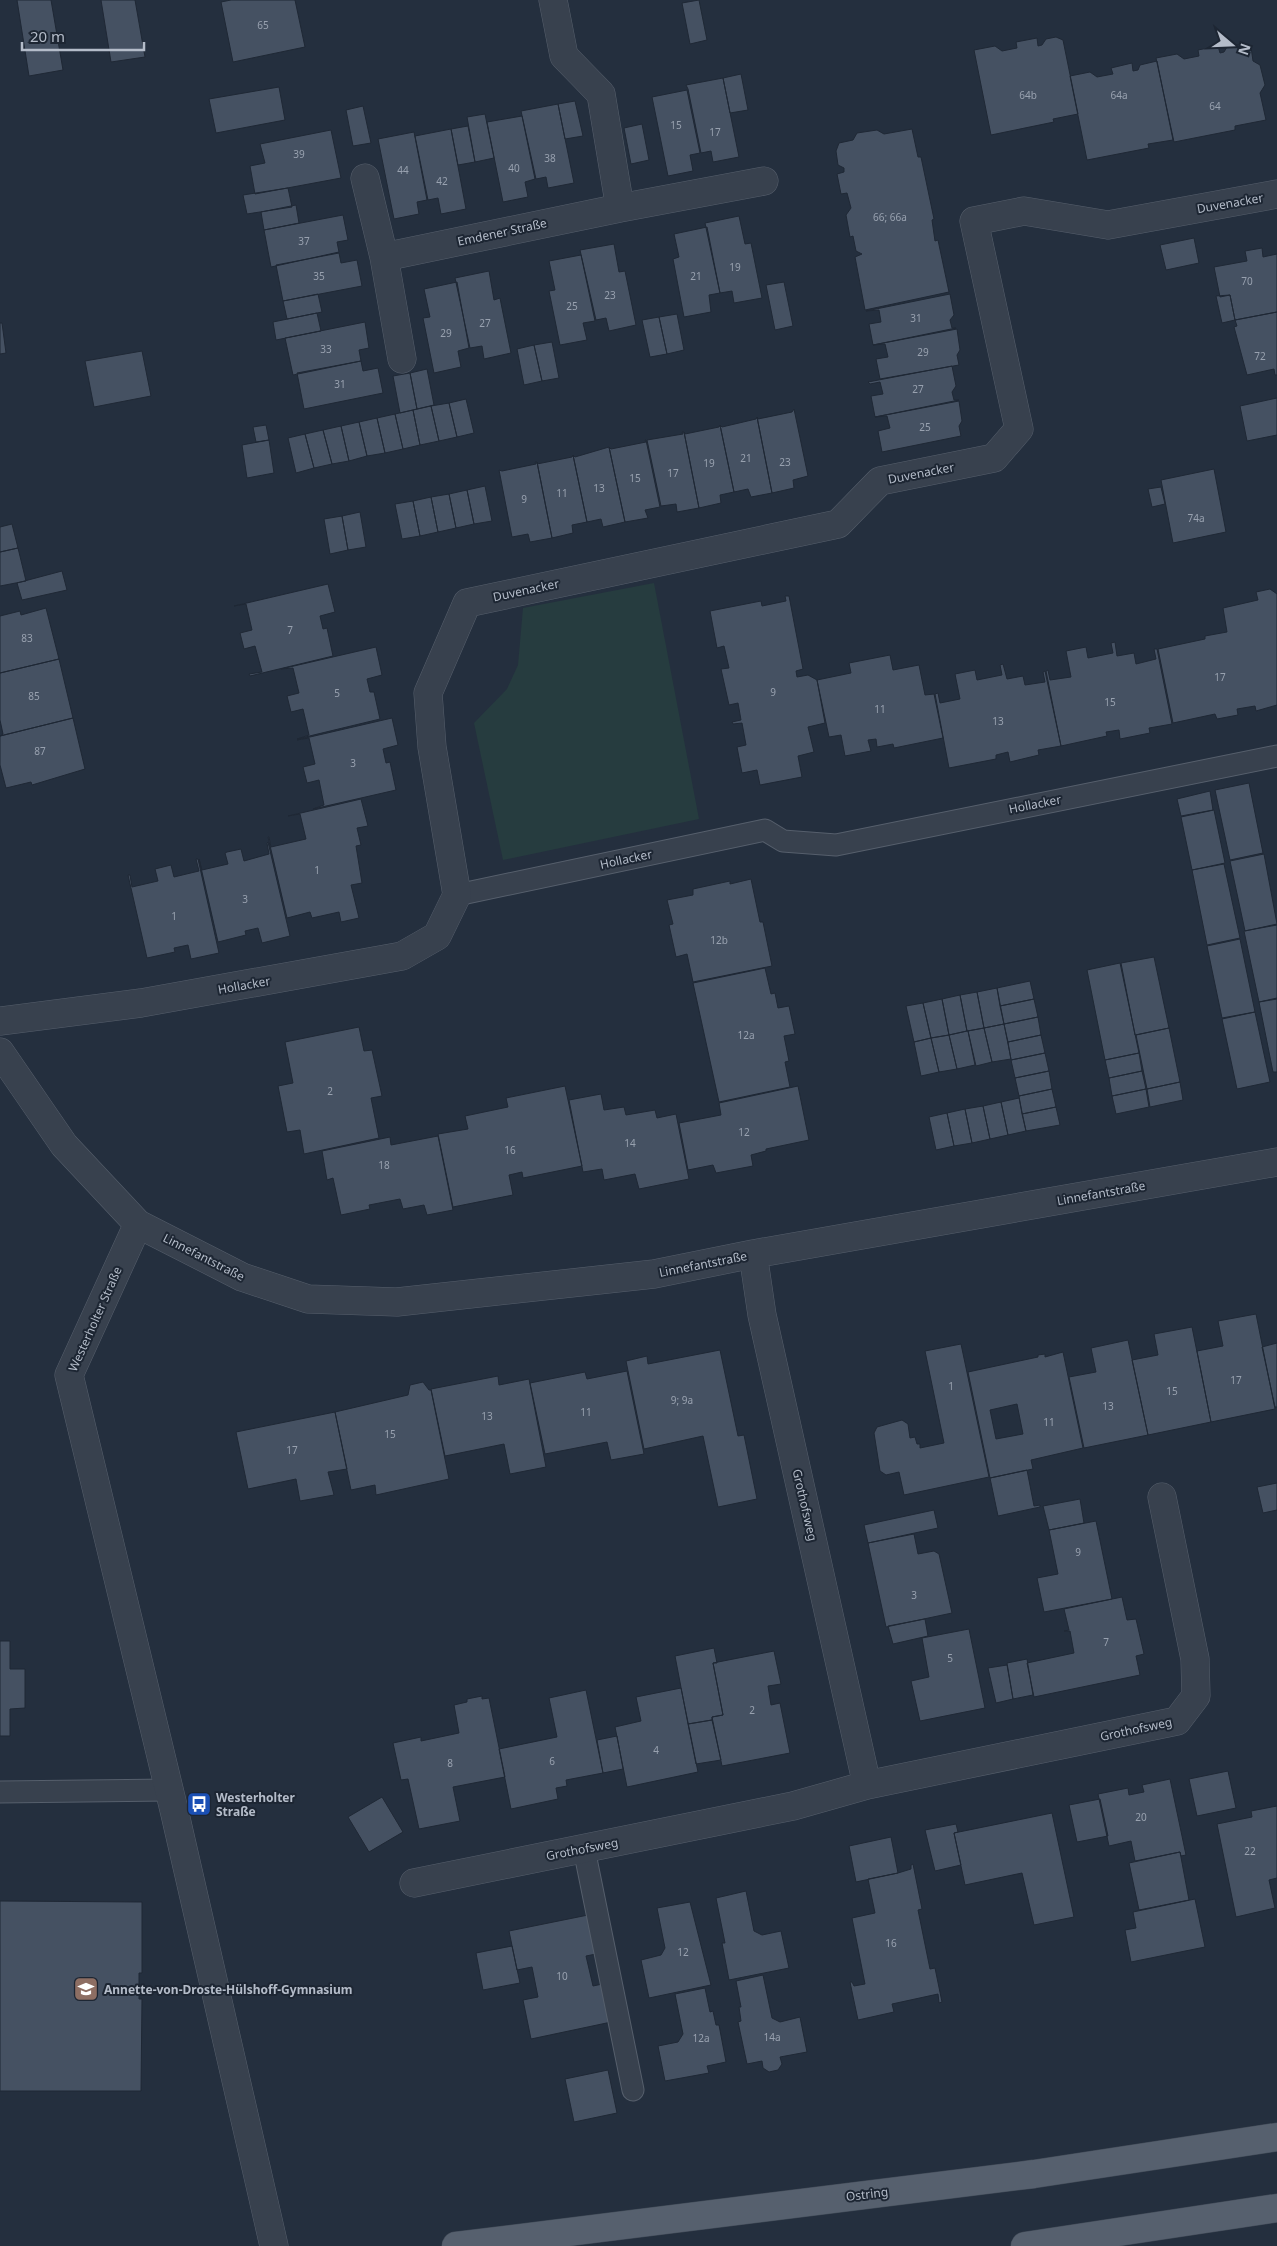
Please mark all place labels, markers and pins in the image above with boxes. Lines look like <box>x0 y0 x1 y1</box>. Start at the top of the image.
place label: Westerholter Straße <box>216 1789 296 1820</box>
bus stop icon: Westerholter Straße <box>186 1791 212 1817</box>
school or university icon: Annette-von-Droste-Hülshoff-Gymnasium <box>73 1976 99 2002</box>
place label: Annette-von-Droste-Hülshoff-Gymnasium <box>104 1981 352 1998</box>

